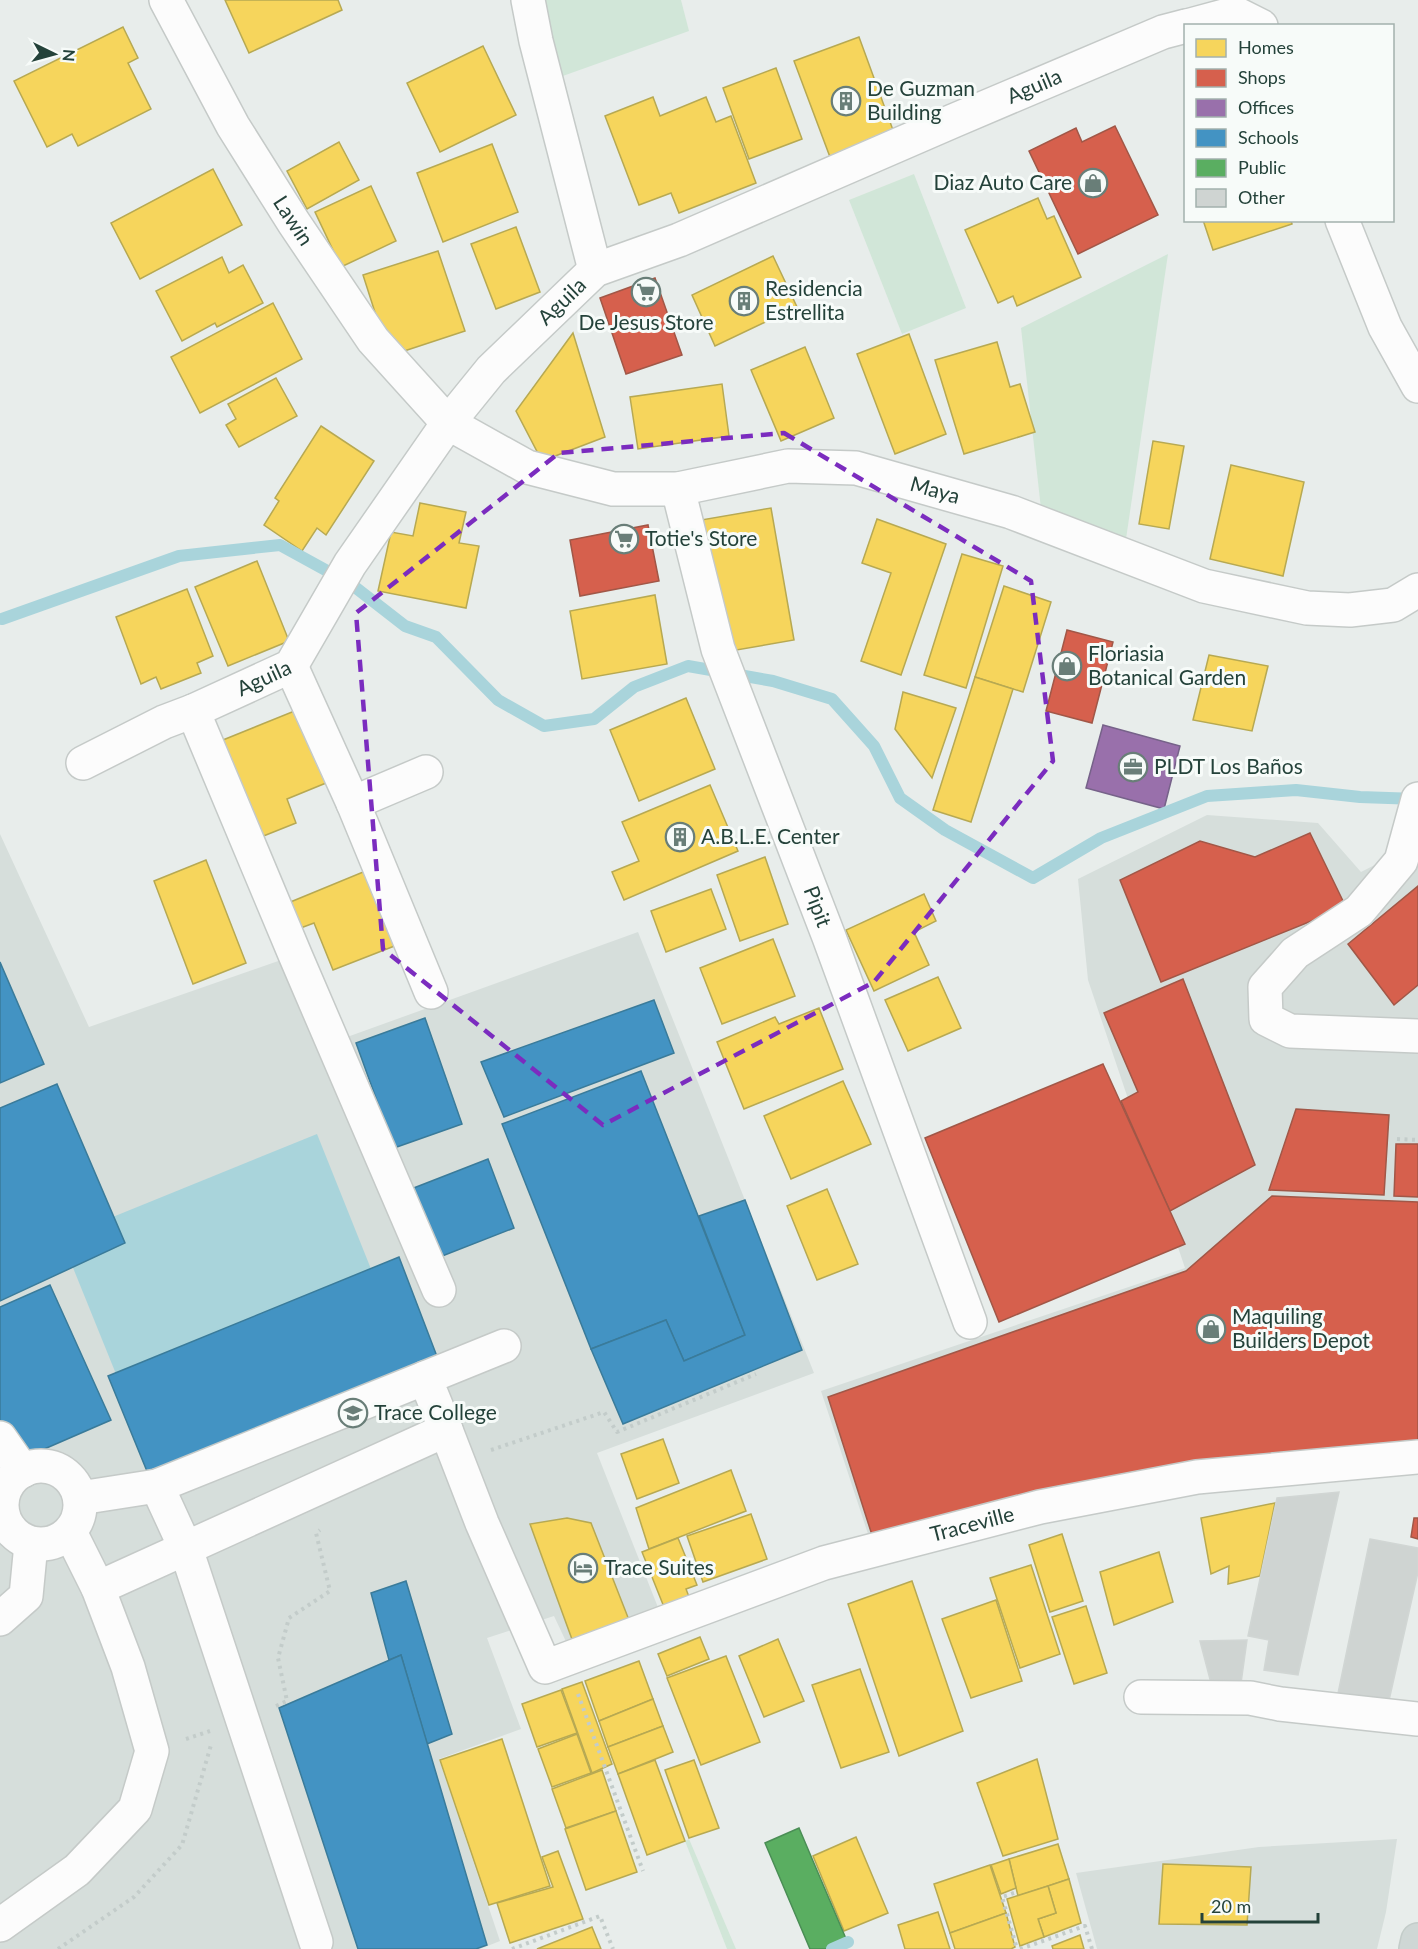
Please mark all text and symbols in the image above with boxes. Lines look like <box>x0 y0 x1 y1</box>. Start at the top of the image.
north arrow <box>24 24 84 84</box>
legend <box>1184 24 1394 222</box>
text: Homes <box>1238 36 1294 58</box>
text: N <box>59 48 79 62</box>
street label: Aguila <box>1003 62 1065 108</box>
text: Shops <box>1238 66 1286 88</box>
place label: De Guzman Building <box>867 75 975 124</box>
building icon: De Guzman Building <box>830 85 862 117</box>
text: Offices <box>1238 96 1294 118</box>
text: Schools <box>1238 126 1299 148</box>
text: Public <box>1238 156 1286 178</box>
shop icon: Diaz Auto Care <box>1077 167 1109 199</box>
place label: Diaz Auto Care <box>933 169 1072 194</box>
text: Other <box>1238 186 1285 208</box>
street label: Lawin <box>269 191 320 250</box>
street label: Aguila <box>532 272 590 329</box>
place label: Residencia Estrellita <box>765 275 863 324</box>
supermarket icon: De Jesus Store <box>630 276 662 308</box>
building icon: Residencia Estrellita <box>728 285 760 317</box>
place label: De Jesus Store <box>578 309 714 334</box>
street label: Maya <box>908 470 963 508</box>
supermarket icon: Totie's Store <box>608 523 640 555</box>
place label: Totie's Store <box>645 525 757 550</box>
place label: Floriasia Botanical Garden <box>1088 640 1246 689</box>
shop icon: Floriasia Botanical Garden <box>1051 650 1083 682</box>
street label: Aguila <box>232 654 295 700</box>
office icon: PLDT Los Baños <box>1117 751 1149 783</box>
place label: PLDT Los Baños <box>1154 753 1303 778</box>
building icon: A.B.L.E. Center <box>664 821 696 853</box>
place label: A.B.L.E. Center <box>701 823 840 848</box>
street label: Pipit <box>799 882 838 931</box>
place label: Maquiling Builders Depot <box>1232 1303 1370 1352</box>
shop icon: Maquiling Builders Depot <box>1195 1313 1227 1345</box>
school or university icon: Trace College <box>337 1397 369 1429</box>
place label: Trace College <box>374 1399 497 1424</box>
street label: Traceville <box>927 1500 1016 1546</box>
hotel icon: Trace Suites <box>567 1552 599 1584</box>
place label: Trace Suites <box>604 1554 714 1579</box>
scale bar <box>1202 1886 1318 1924</box>
text: 20 m <box>1211 1895 1251 1917</box>

